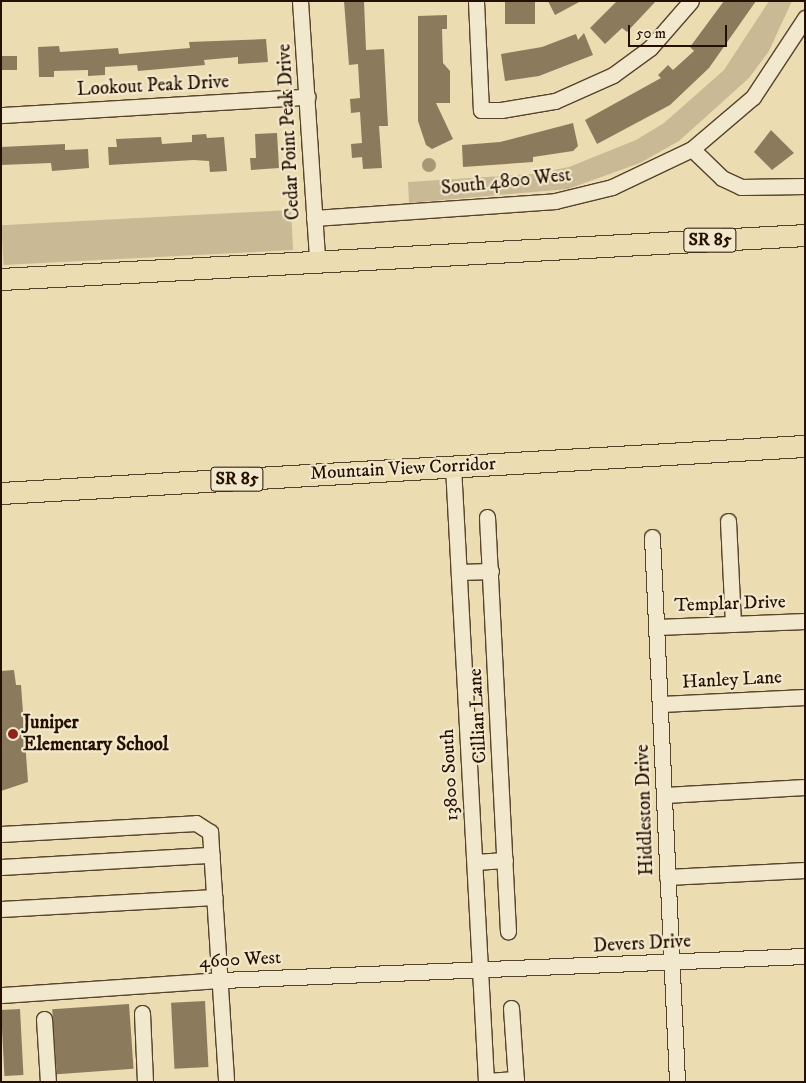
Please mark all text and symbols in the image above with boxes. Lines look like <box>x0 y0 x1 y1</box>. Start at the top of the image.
scale bar <box>631 15 730 47</box>
text: 50 m <box>636 24 666 43</box>
street label: Cedar Point Peak Drive <box>273 43 305 221</box>
street label: Lookout Peak Drive <box>76 71 230 101</box>
street label: South 4800 West <box>440 164 572 200</box>
road number: SR 85 <box>682 224 738 256</box>
street label: Mountain View Corridor <box>310 453 496 485</box>
road number: SR 85 <box>210 464 264 494</box>
street label: Templar Drive <box>674 591 786 617</box>
street label: Hanley Lane <box>681 666 783 694</box>
street label: Cillian Lane <box>464 668 492 764</box>
place label: Juniper Elementary School <box>23 712 168 756</box>
marker: Juniper Elementary School <box>7 728 19 740</box>
street label: 13800 South <box>436 728 464 822</box>
street label: Hiddleston Drive <box>631 744 659 876</box>
street label: Devers Drive <box>592 930 692 958</box>
street label: 4600 West <box>198 946 282 974</box>

